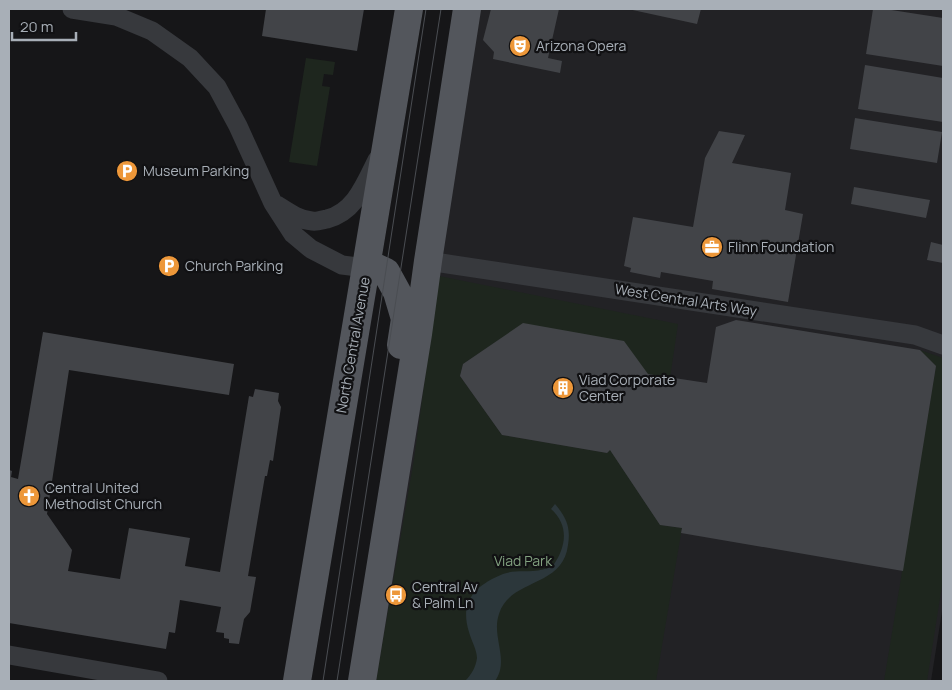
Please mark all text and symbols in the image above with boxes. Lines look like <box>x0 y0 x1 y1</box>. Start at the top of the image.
scale bar <box>12 10 76 42</box>
text: 20 m <box>20 16 53 37</box>
theatre icon: Arizona Opera <box>508 34 532 58</box>
place label: Arizona Opera <box>536 36 626 55</box>
parking icon: Museum Parking <box>115 159 139 183</box>
place label: Museum Parking <box>143 161 249 180</box>
office icon: Flinn Foundation <box>700 235 724 259</box>
place label: Flinn Foundation <box>728 237 834 256</box>
parking icon: Church Parking <box>157 254 181 278</box>
place label: Church Parking <box>185 256 283 275</box>
street label: North Central Avenue <box>331 275 374 415</box>
street label: West Central Arts Way <box>614 279 759 320</box>
place label: Viad Corporate Center <box>579 370 675 405</box>
building icon: Viad Corporate Center <box>551 376 575 400</box>
place label: Central United Methodist Church <box>45 478 162 513</box>
church icon: Central United Methodist Church <box>17 484 41 508</box>
park label: Viad Park <box>494 551 553 570</box>
place label: Central Av & Palm Ln <box>412 577 478 612</box>
bus stop icon: Central Av & Palm Ln <box>384 583 408 607</box>

